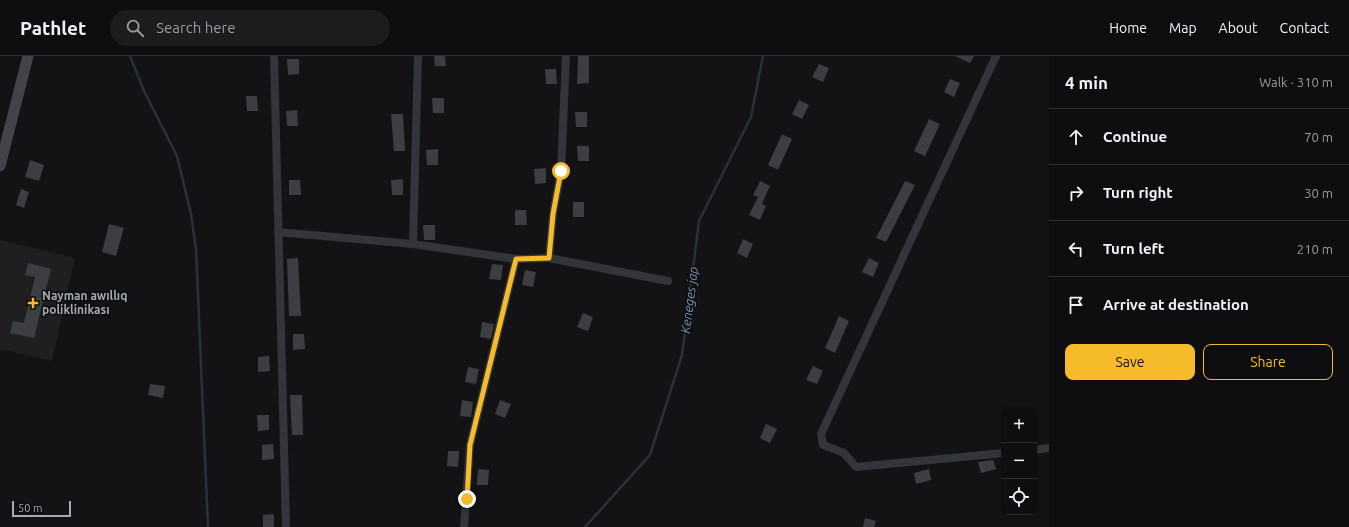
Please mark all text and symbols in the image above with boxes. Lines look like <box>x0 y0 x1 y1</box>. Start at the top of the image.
search box <box>110 10 390 46</box>
text: Pathlet <box>20 17 86 39</box>
icon: search <box>124 17 146 39</box>
text: Search here <box>156 19 236 36</box>
text: Home <box>1109 20 1147 36</box>
text: Map <box>1169 20 1197 36</box>
text: About <box>1219 20 1258 36</box>
text: Contact <box>1280 20 1329 36</box>
text: 4 min <box>1065 73 1108 92</box>
text: Walk · 310 m <box>1259 75 1333 89</box>
icon: ahead <box>1065 126 1087 148</box>
text: Continue <box>1103 128 1167 145</box>
text: 70 m <box>1304 130 1333 144</box>
route start <box>552 162 570 180</box>
icon: right <box>1065 182 1087 204</box>
text: Turn right <box>1103 184 1173 201</box>
text: 30 m <box>1304 186 1333 200</box>
icon: left <box>1065 238 1087 260</box>
text: Turn left <box>1103 240 1164 257</box>
text: 210 m <box>1297 242 1333 256</box>
water label: Keneges jap <box>678 266 700 334</box>
place label: Nayman awıllıq poliklinikası <box>42 289 127 316</box>
icon: arrive <box>1065 294 1087 316</box>
text: Arrive at destination <box>1103 296 1249 313</box>
marker: Nayman awıllıq poliklinikası <box>27 297 39 309</box>
button: Save <box>1065 344 1195 380</box>
button: Share <box>1203 344 1333 380</box>
map controls <box>1001 407 1037 515</box>
button: + <box>1001 407 1037 443</box>
button: − <box>1001 443 1037 479</box>
button: locate <box>1001 479 1037 515</box>
route end <box>458 490 476 508</box>
scale bar <box>12 499 71 518</box>
text: 50 m <box>18 502 42 514</box>

